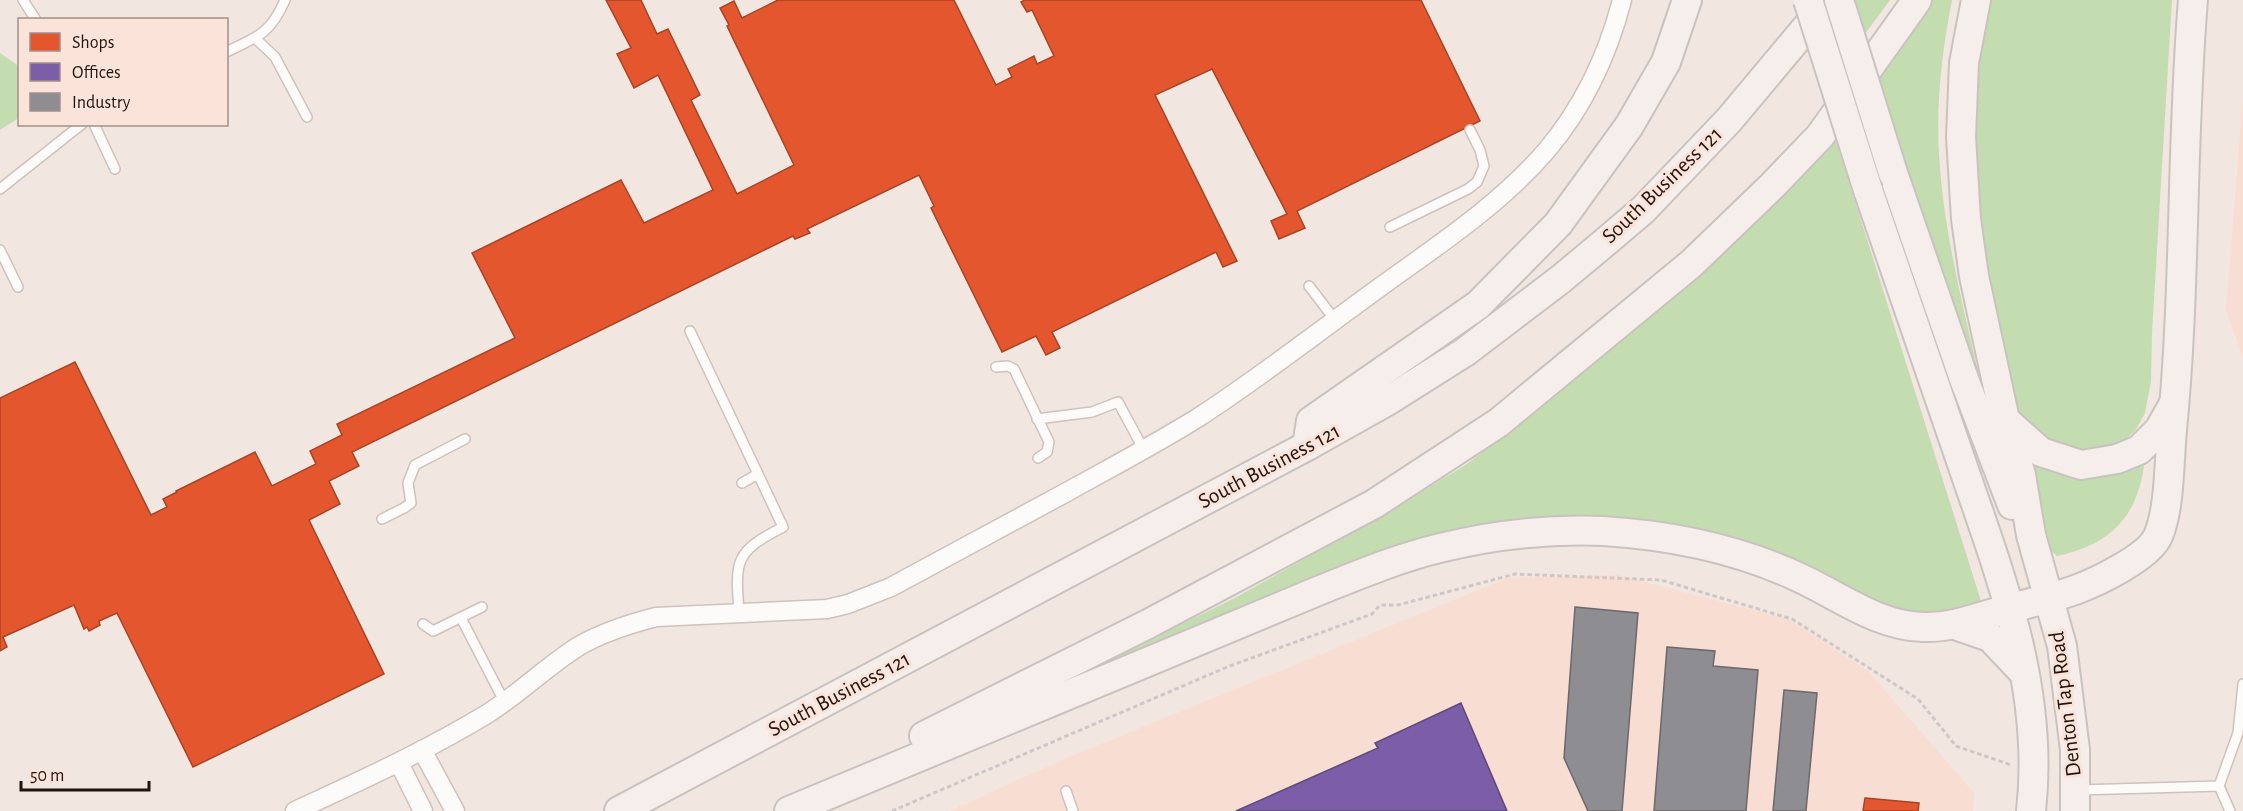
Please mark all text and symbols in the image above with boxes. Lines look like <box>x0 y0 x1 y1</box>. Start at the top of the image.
legend <box>18 18 228 126</box>
text: Shops <box>72 34 114 52</box>
text: Offices <box>72 64 121 82</box>
text: Industry <box>72 94 131 112</box>
street label: South Business 121 <box>1598 123 1726 247</box>
street label: South Business 121 <box>1194 419 1344 513</box>
street label: Denton Tap Road <box>2045 630 2085 778</box>
street label: South Business 121 <box>764 647 914 741</box>
scale bar <box>21 754 148 792</box>
text: 50 m <box>30 767 64 785</box>

